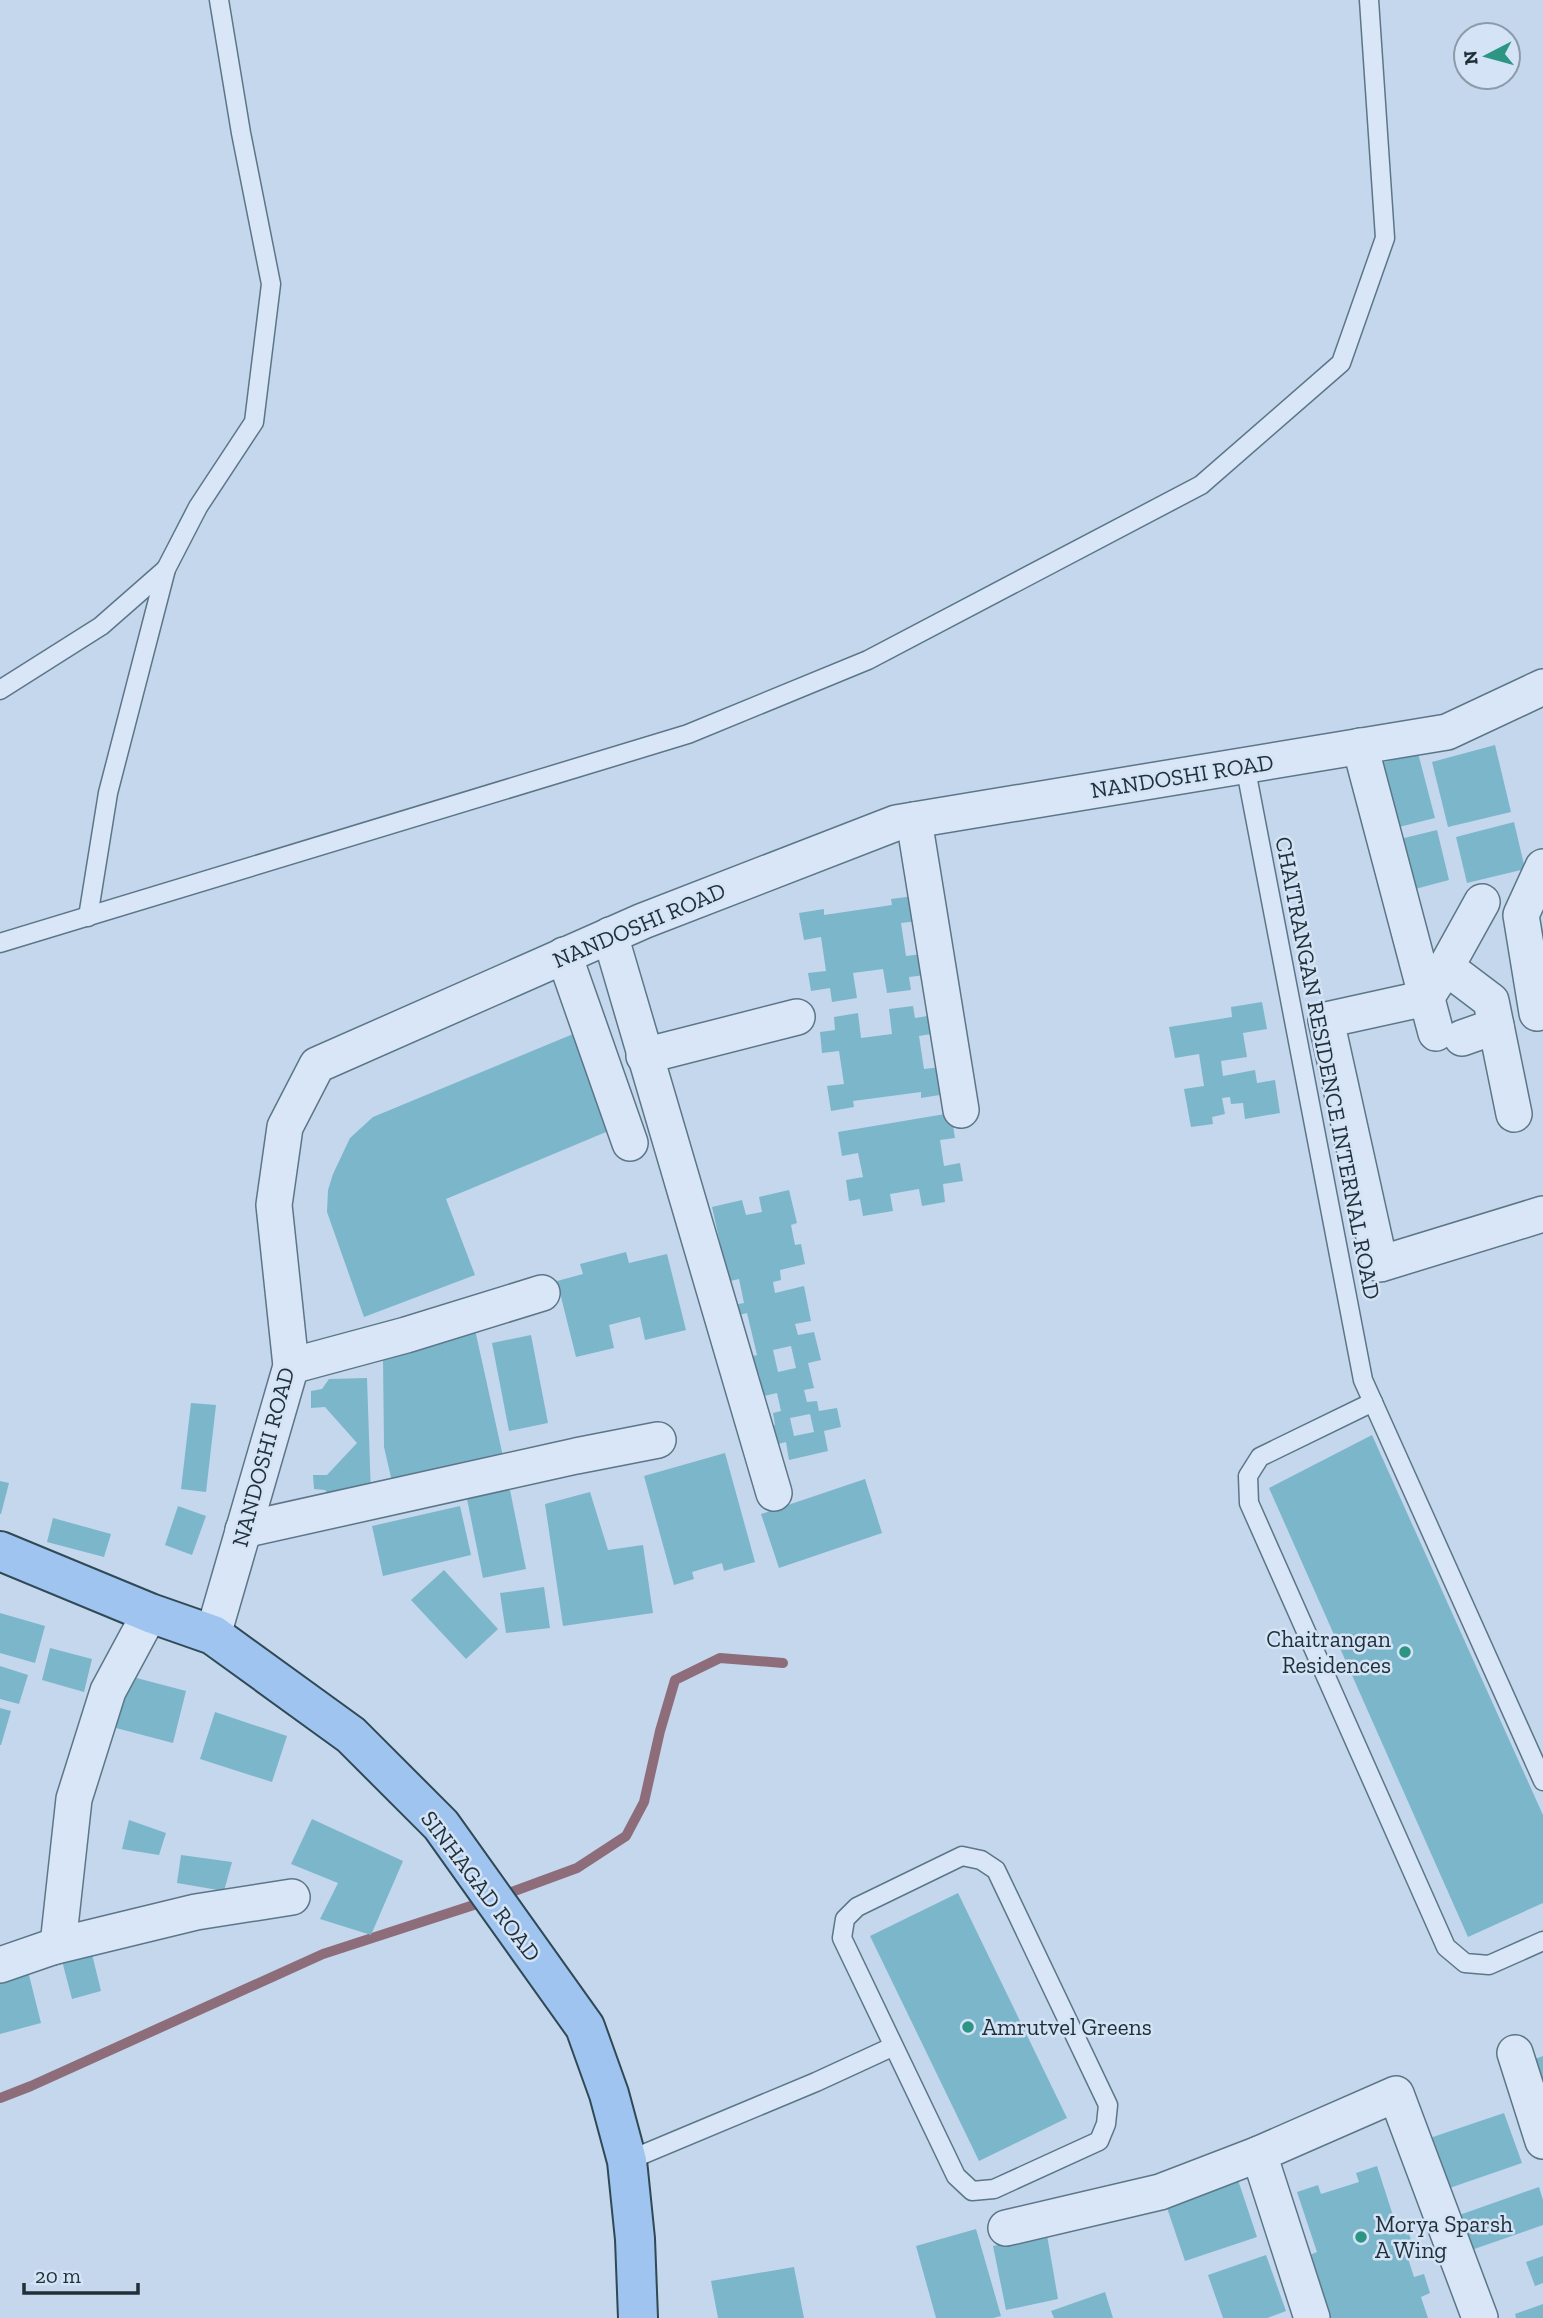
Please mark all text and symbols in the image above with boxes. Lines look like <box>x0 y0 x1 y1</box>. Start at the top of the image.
north arrow <box>1452 21 1522 91</box>
text: N <box>1458 49 1483 66</box>
street label: NANDOSHI ROAD <box>1089 748 1275 804</box>
street label: CHAITRANGAN RESIDENCE INTERNAL ROAD <box>1269 834 1387 1302</box>
street label: NANDOSHI ROAD <box>548 876 730 974</box>
street label: NANDOSHI ROAD <box>226 1364 300 1550</box>
place label: Chaitrangan Residences <box>1266 1625 1391 1679</box>
marker: Chaitrangan Residences <box>1397 1644 1413 1660</box>
street label: SINHAGAD ROAD <box>415 1805 547 1967</box>
place label: Amrutvel Greens <box>982 2013 1152 2041</box>
marker: Amrutvel Greens <box>960 2019 976 2035</box>
place label: Morya Sparsh A Wing <box>1375 2210 1513 2264</box>
marker: Morya Sparsh A Wing <box>1353 2229 1369 2245</box>
scale bar <box>24 2252 138 2296</box>
text: 20 m <box>35 2263 81 2288</box>

